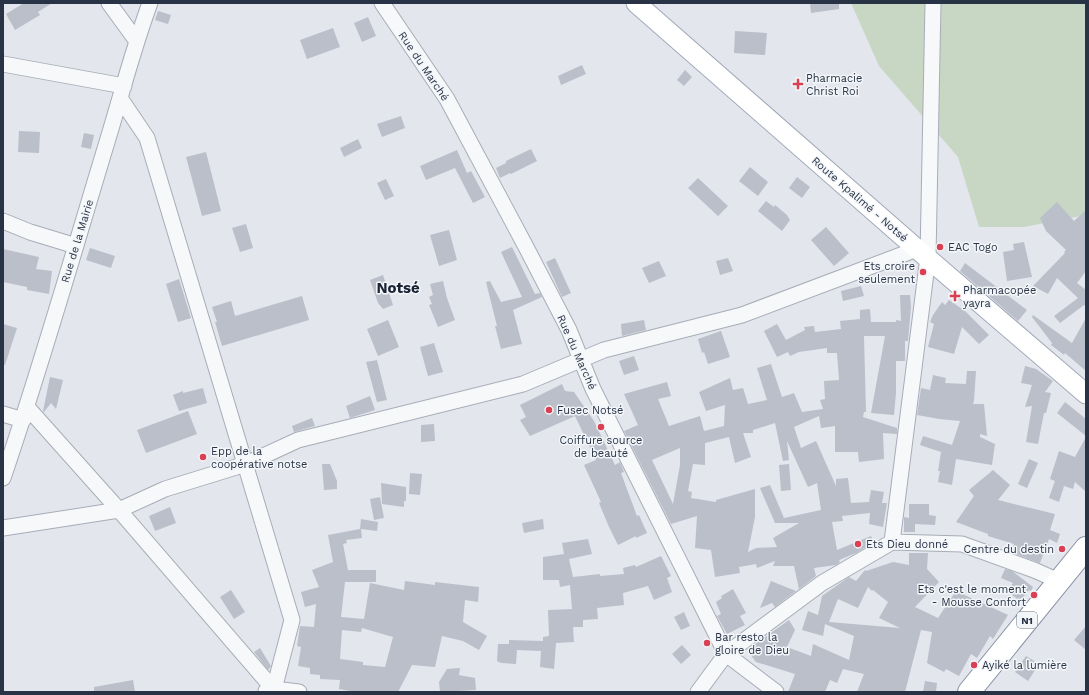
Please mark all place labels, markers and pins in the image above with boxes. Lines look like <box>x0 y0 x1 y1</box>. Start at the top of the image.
place label: Pharmacie Christ Roi <box>806 72 862 98</box>
marker: Pharmacie Christ Roi <box>793 79 803 89</box>
place label: EAC Togo <box>948 241 998 254</box>
marker: EAC Togo <box>935 242 945 252</box>
place label: Ets croire seulement <box>858 260 915 286</box>
marker: Ets croire seulement <box>918 267 928 277</box>
place label: Pharmacopée yayra <box>963 284 1036 310</box>
marker: Pharmacopée yayra <box>950 291 960 301</box>
place label: Fusec Notsé <box>557 404 623 417</box>
marker: Fusec Notsé <box>544 405 554 415</box>
marker: Coiffure source de beauté <box>596 422 606 432</box>
place label: Coiffure source de beauté <box>560 434 642 460</box>
place label: Epp de la coopérative notse <box>211 445 307 471</box>
marker: Epp de la coopérative notse <box>198 452 208 462</box>
place label: Ets Dieu donné <box>866 538 948 551</box>
marker: Ets Dieu donné <box>853 539 863 549</box>
place label: Centre du destin <box>964 543 1054 556</box>
marker: Centre du destin <box>1057 544 1067 554</box>
place label: Ets c'est le moment - Mousse Confort <box>917 583 1026 609</box>
marker: Ets c'est le moment - Mousse Confort <box>1029 590 1039 600</box>
place label: Bar resto la gloire de Dieu <box>715 631 789 657</box>
marker: Bar resto la gloire de Dieu <box>702 638 712 648</box>
place label: Ayiké la lumière <box>982 659 1067 672</box>
marker: Ayiké la lumière <box>969 660 979 670</box>

